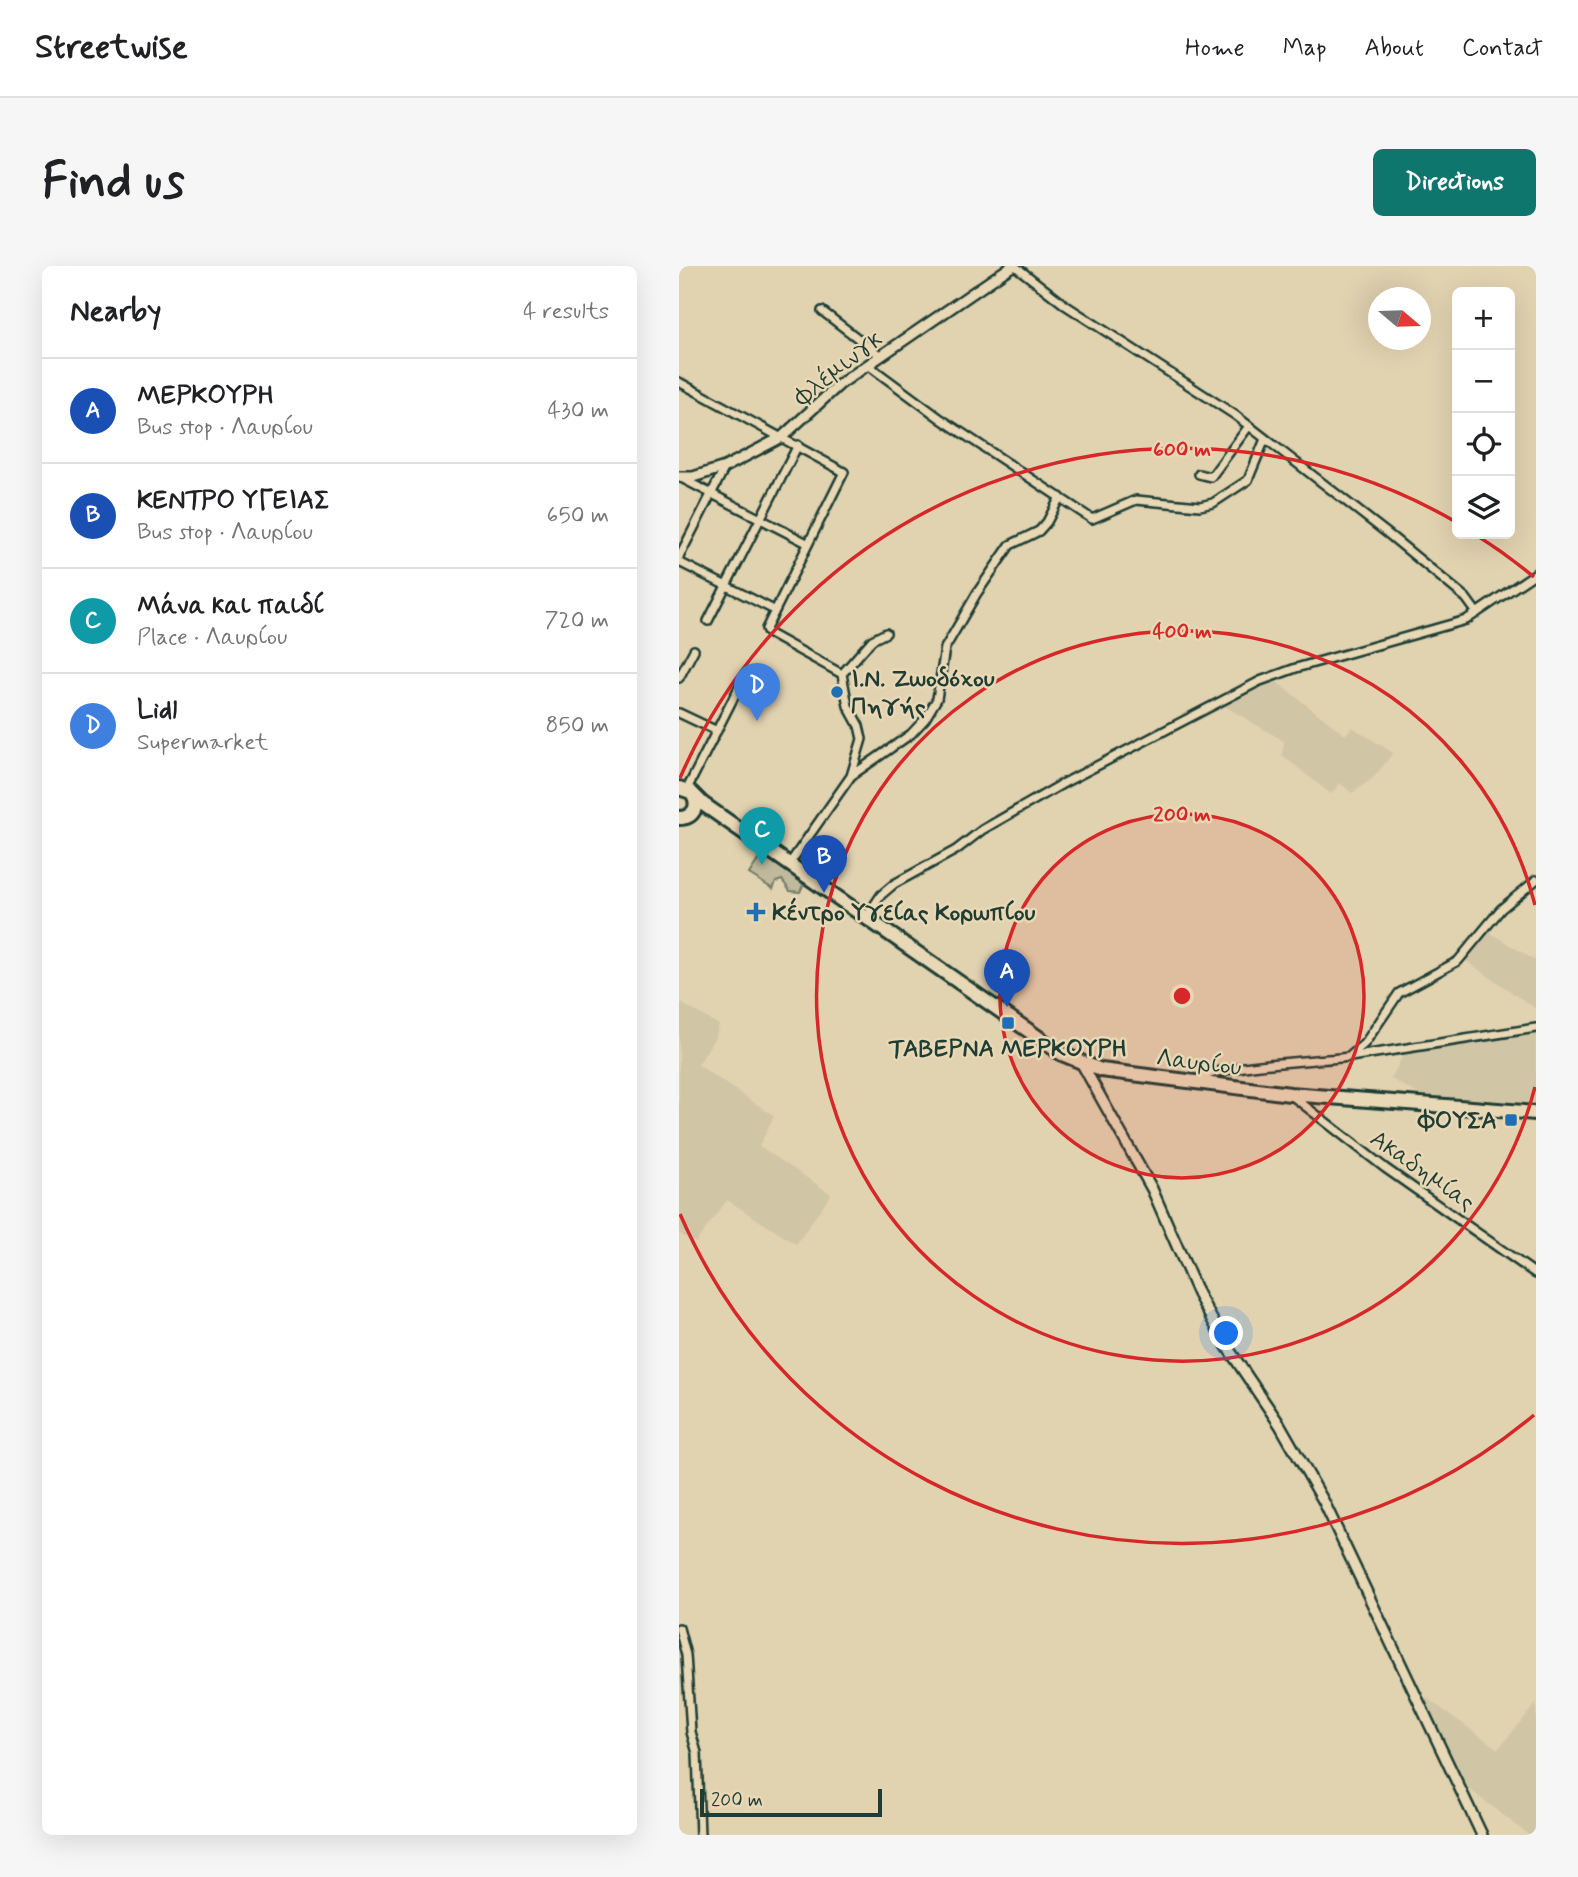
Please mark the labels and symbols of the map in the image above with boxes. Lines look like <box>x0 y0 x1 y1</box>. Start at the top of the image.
north arrow <box>1368 287 1431 350</box>
street label: Φλέμινγκ <box>787 324 889 414</box>
text: 600 m <box>1153 436 1211 464</box>
text: 400 m <box>1152 618 1212 646</box>
pin: D <box>734 663 780 721</box>
place label: Ι.Ν. Ζωοδόχου Πηγής <box>851 664 995 723</box>
marker: Ι.Ν. Ζωοδόχου Πηγής <box>829 684 845 700</box>
text: 200 m <box>1153 801 1211 829</box>
pin: C <box>739 807 785 865</box>
pin: B <box>801 835 847 893</box>
place label: Κέντρο Υγείας Κορωπίου <box>772 897 1035 929</box>
marker: Κέντρο Υγείας Κορωπίου <box>746 902 766 922</box>
pin: A <box>984 949 1030 1007</box>
centre of rings <box>1170 984 1194 1008</box>
marker: ΤΑΒΕΡΝΑ ΜΕΡΚΟΥΡΗ <box>1000 1015 1016 1031</box>
place label: ΤΑΒΕΡΝΑ ΜΕΡΚΟΥΡΗ <box>888 1034 1127 1065</box>
street label: Λαυρίου <box>1154 1043 1243 1084</box>
place label: ΦΟΥΣΑ <box>1417 1106 1497 1137</box>
marker: ΦΟΥΣΑ <box>1503 1112 1519 1128</box>
street label: Ακαδημίας <box>1364 1124 1481 1219</box>
your location <box>1209 1316 1243 1350</box>
scale bar <box>700 1786 882 1818</box>

